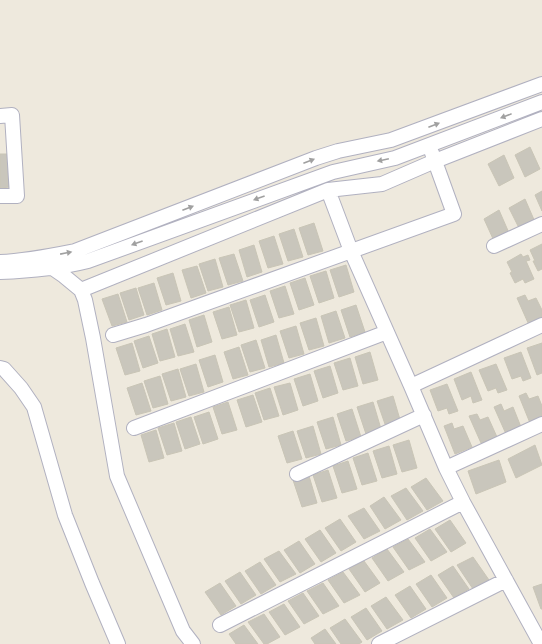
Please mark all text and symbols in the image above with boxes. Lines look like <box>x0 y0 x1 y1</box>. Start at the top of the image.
one-way arrow <box>499 114 511 120</box>
one-way arrow <box>428 121 440 127</box>
one-way arrow <box>304 157 316 163</box>
one-way arrow <box>377 158 389 164</box>
one-way arrow <box>253 196 265 202</box>
one-way arrow <box>182 204 194 210</box>
one-way arrow <box>131 240 143 246</box>
one-way arrow <box>60 250 72 256</box>

